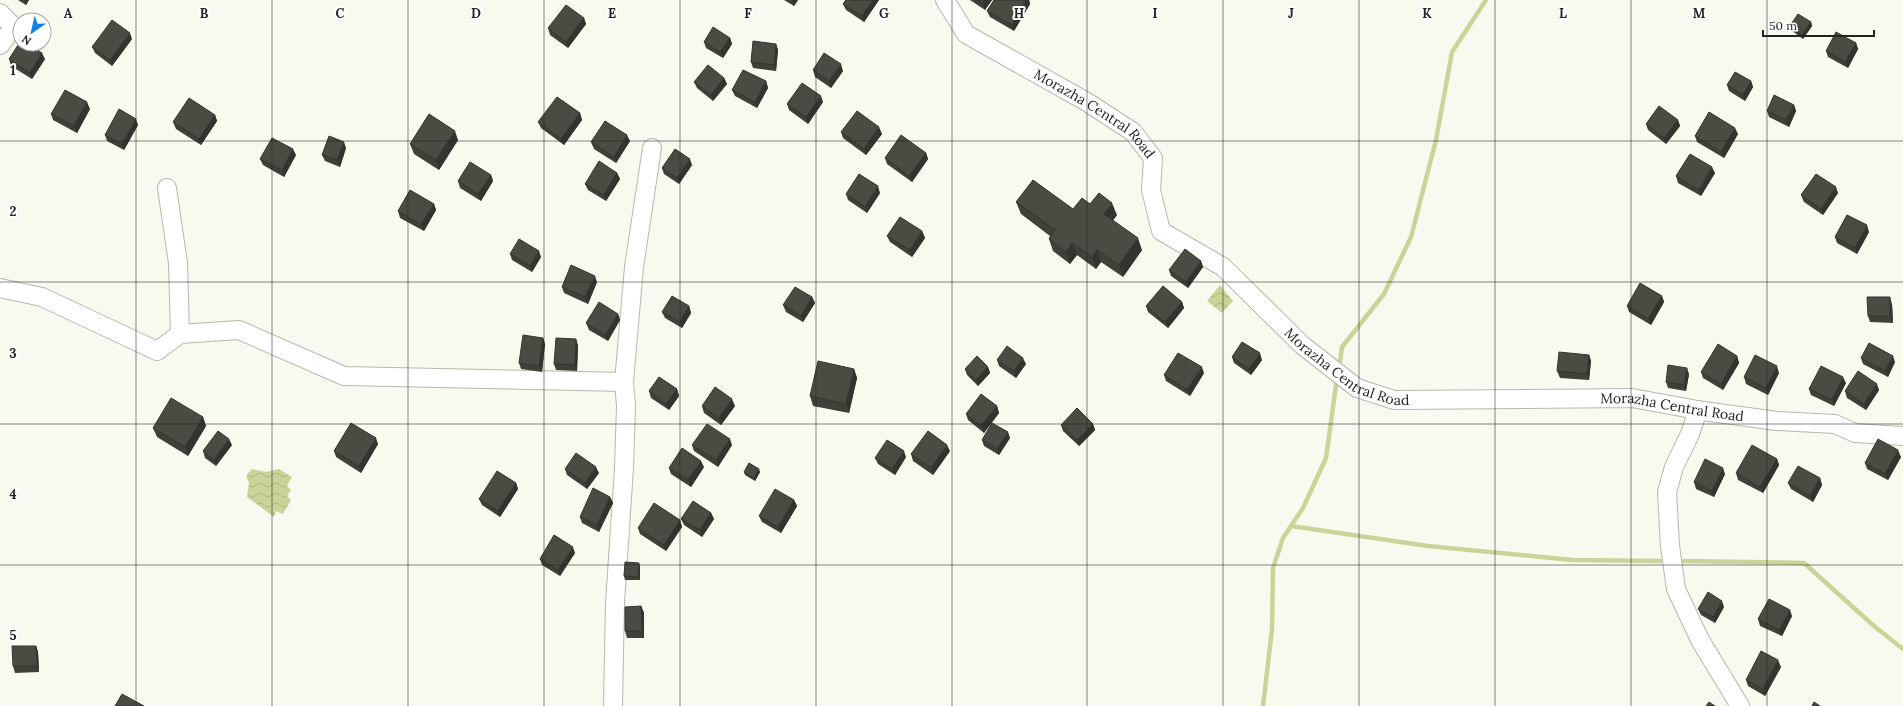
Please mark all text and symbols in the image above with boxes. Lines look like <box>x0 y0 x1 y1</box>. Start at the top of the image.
text: A <box>64 5 73 22</box>
text: B <box>200 5 209 22</box>
text: C <box>336 5 345 22</box>
text: D <box>471 5 481 22</box>
text: E <box>608 5 616 22</box>
text: F <box>744 5 752 22</box>
text: G <box>879 5 889 22</box>
text: H <box>1014 5 1024 22</box>
text: I <box>1152 5 1158 22</box>
text: J <box>1288 5 1294 22</box>
text: K <box>1422 5 1432 22</box>
text: L <box>1559 5 1567 22</box>
text: M <box>1693 5 1706 22</box>
north arrow <box>12 12 52 52</box>
scale bar <box>1763 12 1874 38</box>
text: 50 m <box>1769 18 1797 33</box>
text: N <box>19 32 34 48</box>
text: 1 <box>10 62 16 79</box>
street label: Morazha Central Road <box>1031 65 1159 162</box>
text: 2 <box>10 203 17 220</box>
street label: Morazha Central Road <box>1281 324 1409 409</box>
text: 3 <box>9 345 17 362</box>
street label: Morazha Central Road <box>1600 389 1745 425</box>
text: 4 <box>9 486 17 503</box>
text: 5 <box>9 627 17 644</box>

